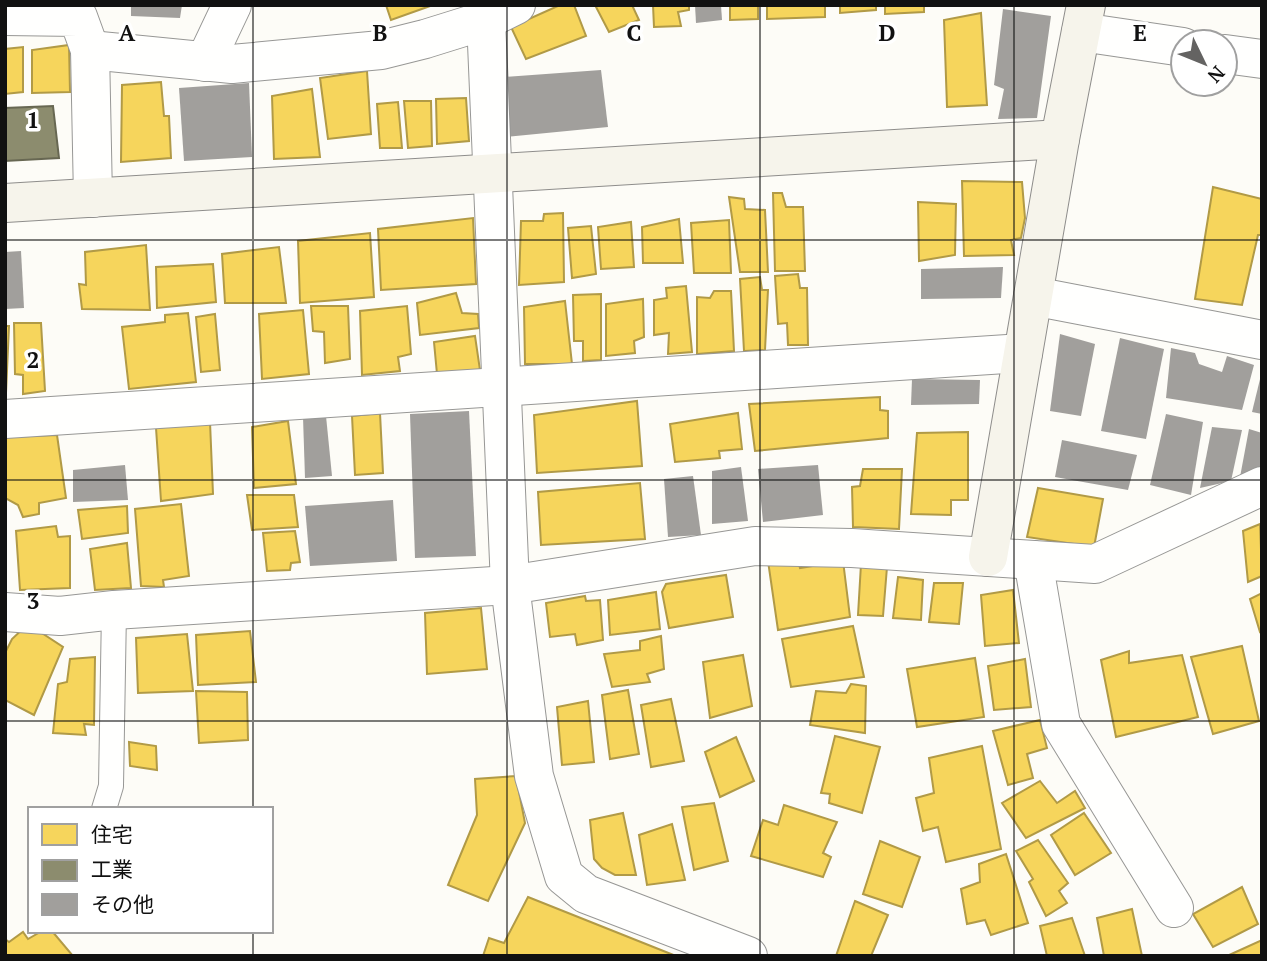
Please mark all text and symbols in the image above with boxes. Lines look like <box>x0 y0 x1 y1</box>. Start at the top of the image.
text: A <box>119 17 136 48</box>
text: B <box>373 17 388 48</box>
text: C <box>627 17 642 48</box>
text: D <box>879 17 896 48</box>
text: E <box>1133 17 1147 48</box>
north arrow <box>1169 28 1239 98</box>
text: N <box>1202 61 1231 89</box>
text: 1 <box>27 104 40 135</box>
text: 2 <box>27 344 40 375</box>
text: 3 <box>27 585 40 616</box>
legend <box>28 807 273 933</box>
text: 住宅 <box>91 820 133 848</box>
text: 工業 <box>91 855 133 883</box>
text: その他 <box>91 890 154 918</box>

